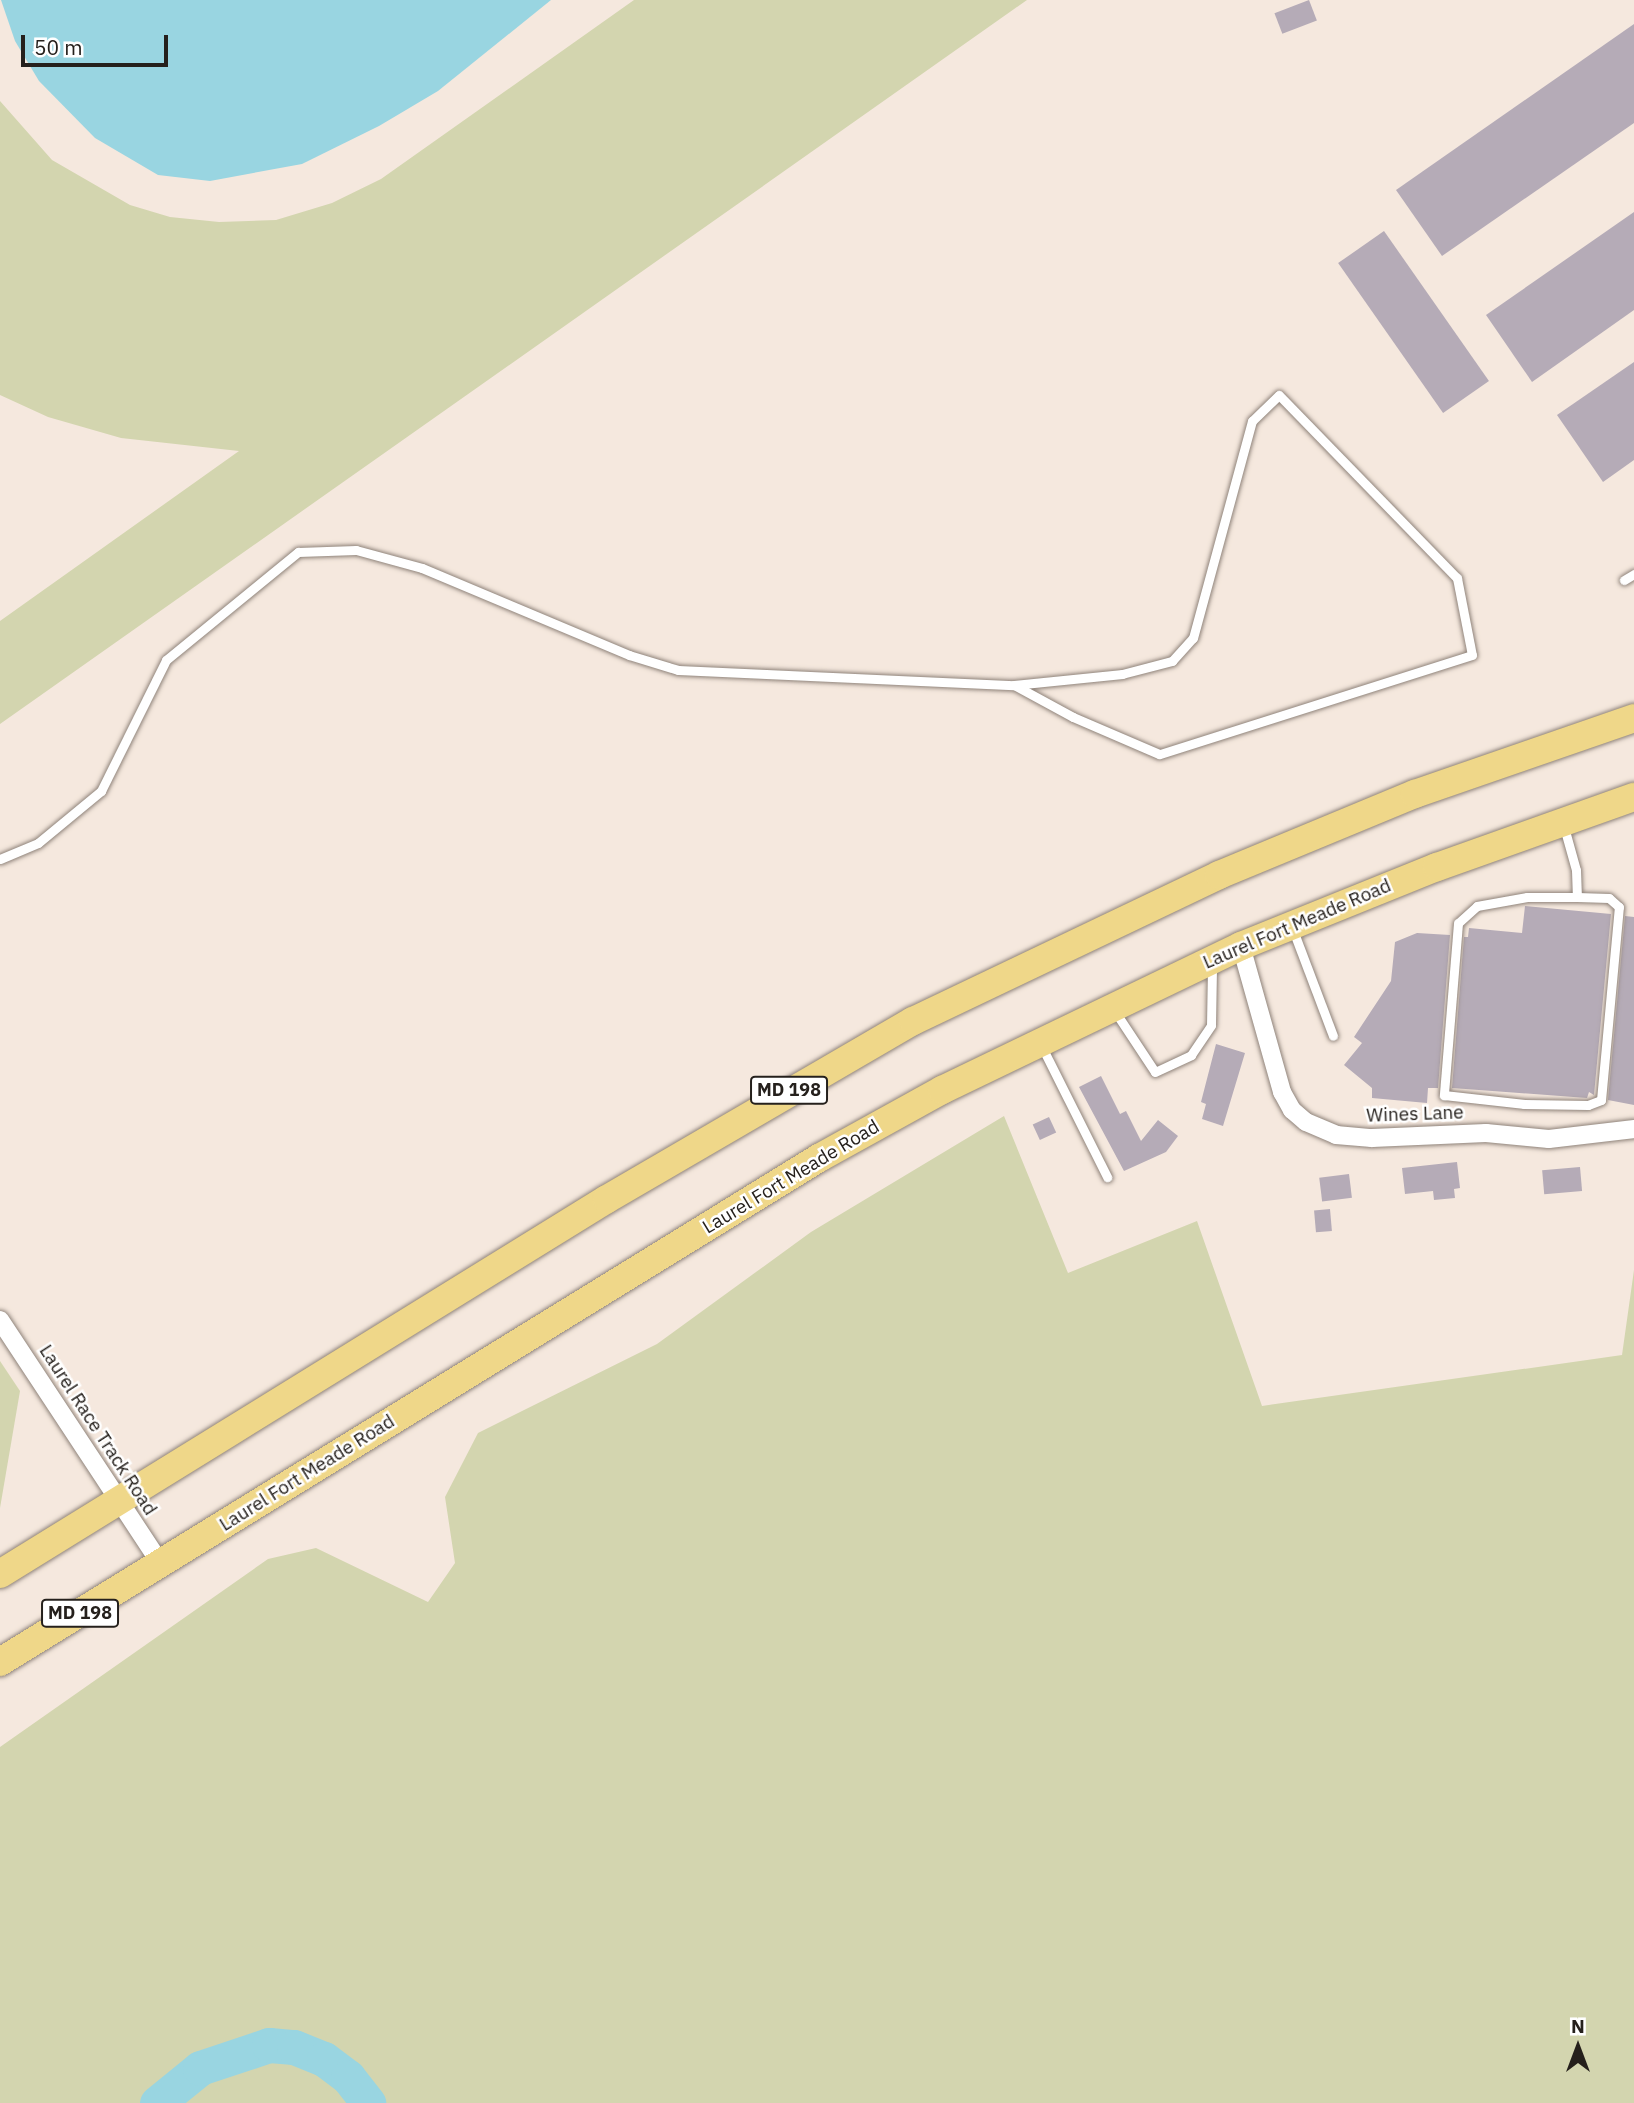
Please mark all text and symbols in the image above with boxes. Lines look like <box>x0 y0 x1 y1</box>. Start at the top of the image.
scale bar <box>24 21 172 65</box>
text: 50 m <box>34 33 83 61</box>
street label: Laurel Fort Meade Road <box>1200 874 1394 974</box>
road number: MD 198 <box>749 1076 829 1105</box>
street label: Wines Lane <box>1366 1101 1464 1127</box>
street label: Laurel Fort Meade Road <box>699 1115 883 1239</box>
street label: Laurel Race Track Road <box>34 1340 162 1520</box>
street label: Laurel Fort Meade Road <box>215 1410 399 1536</box>
road number: MD 198 <box>40 1598 120 1628</box>
north arrow <box>1543 2012 1613 2082</box>
text: N <box>1571 2014 1585 2038</box>

